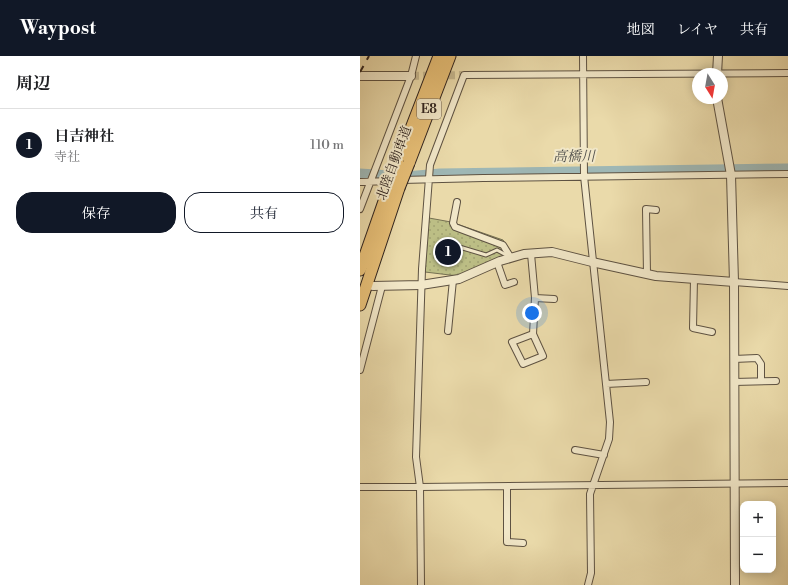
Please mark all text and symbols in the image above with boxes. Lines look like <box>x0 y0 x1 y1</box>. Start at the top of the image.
text: Waypost <box>20 16 96 40</box>
text: 地図 <box>627 21 655 39</box>
text: レイヤ <box>677 21 718 39</box>
text: 共有 <box>740 21 768 39</box>
north arrow <box>692 68 728 104</box>
text: 周辺 <box>16 73 50 95</box>
road number: E8 <box>417 99 441 119</box>
street label: 北陸自動車道 <box>373 124 415 202</box>
text: 日吉神社 <box>54 127 114 146</box>
text: 1 <box>26 137 32 153</box>
text: 110 m <box>310 137 344 153</box>
water label: 高橋川 <box>553 148 597 166</box>
text: 寺社 <box>54 149 80 165</box>
button: 保存 <box>16 192 176 233</box>
button: 共有 <box>184 192 344 233</box>
pin: 1 <box>435 237 461 267</box>
your location <box>522 303 542 323</box>
map controls <box>740 501 776 573</box>
button: + <box>740 501 776 537</box>
button: − <box>740 537 776 573</box>

